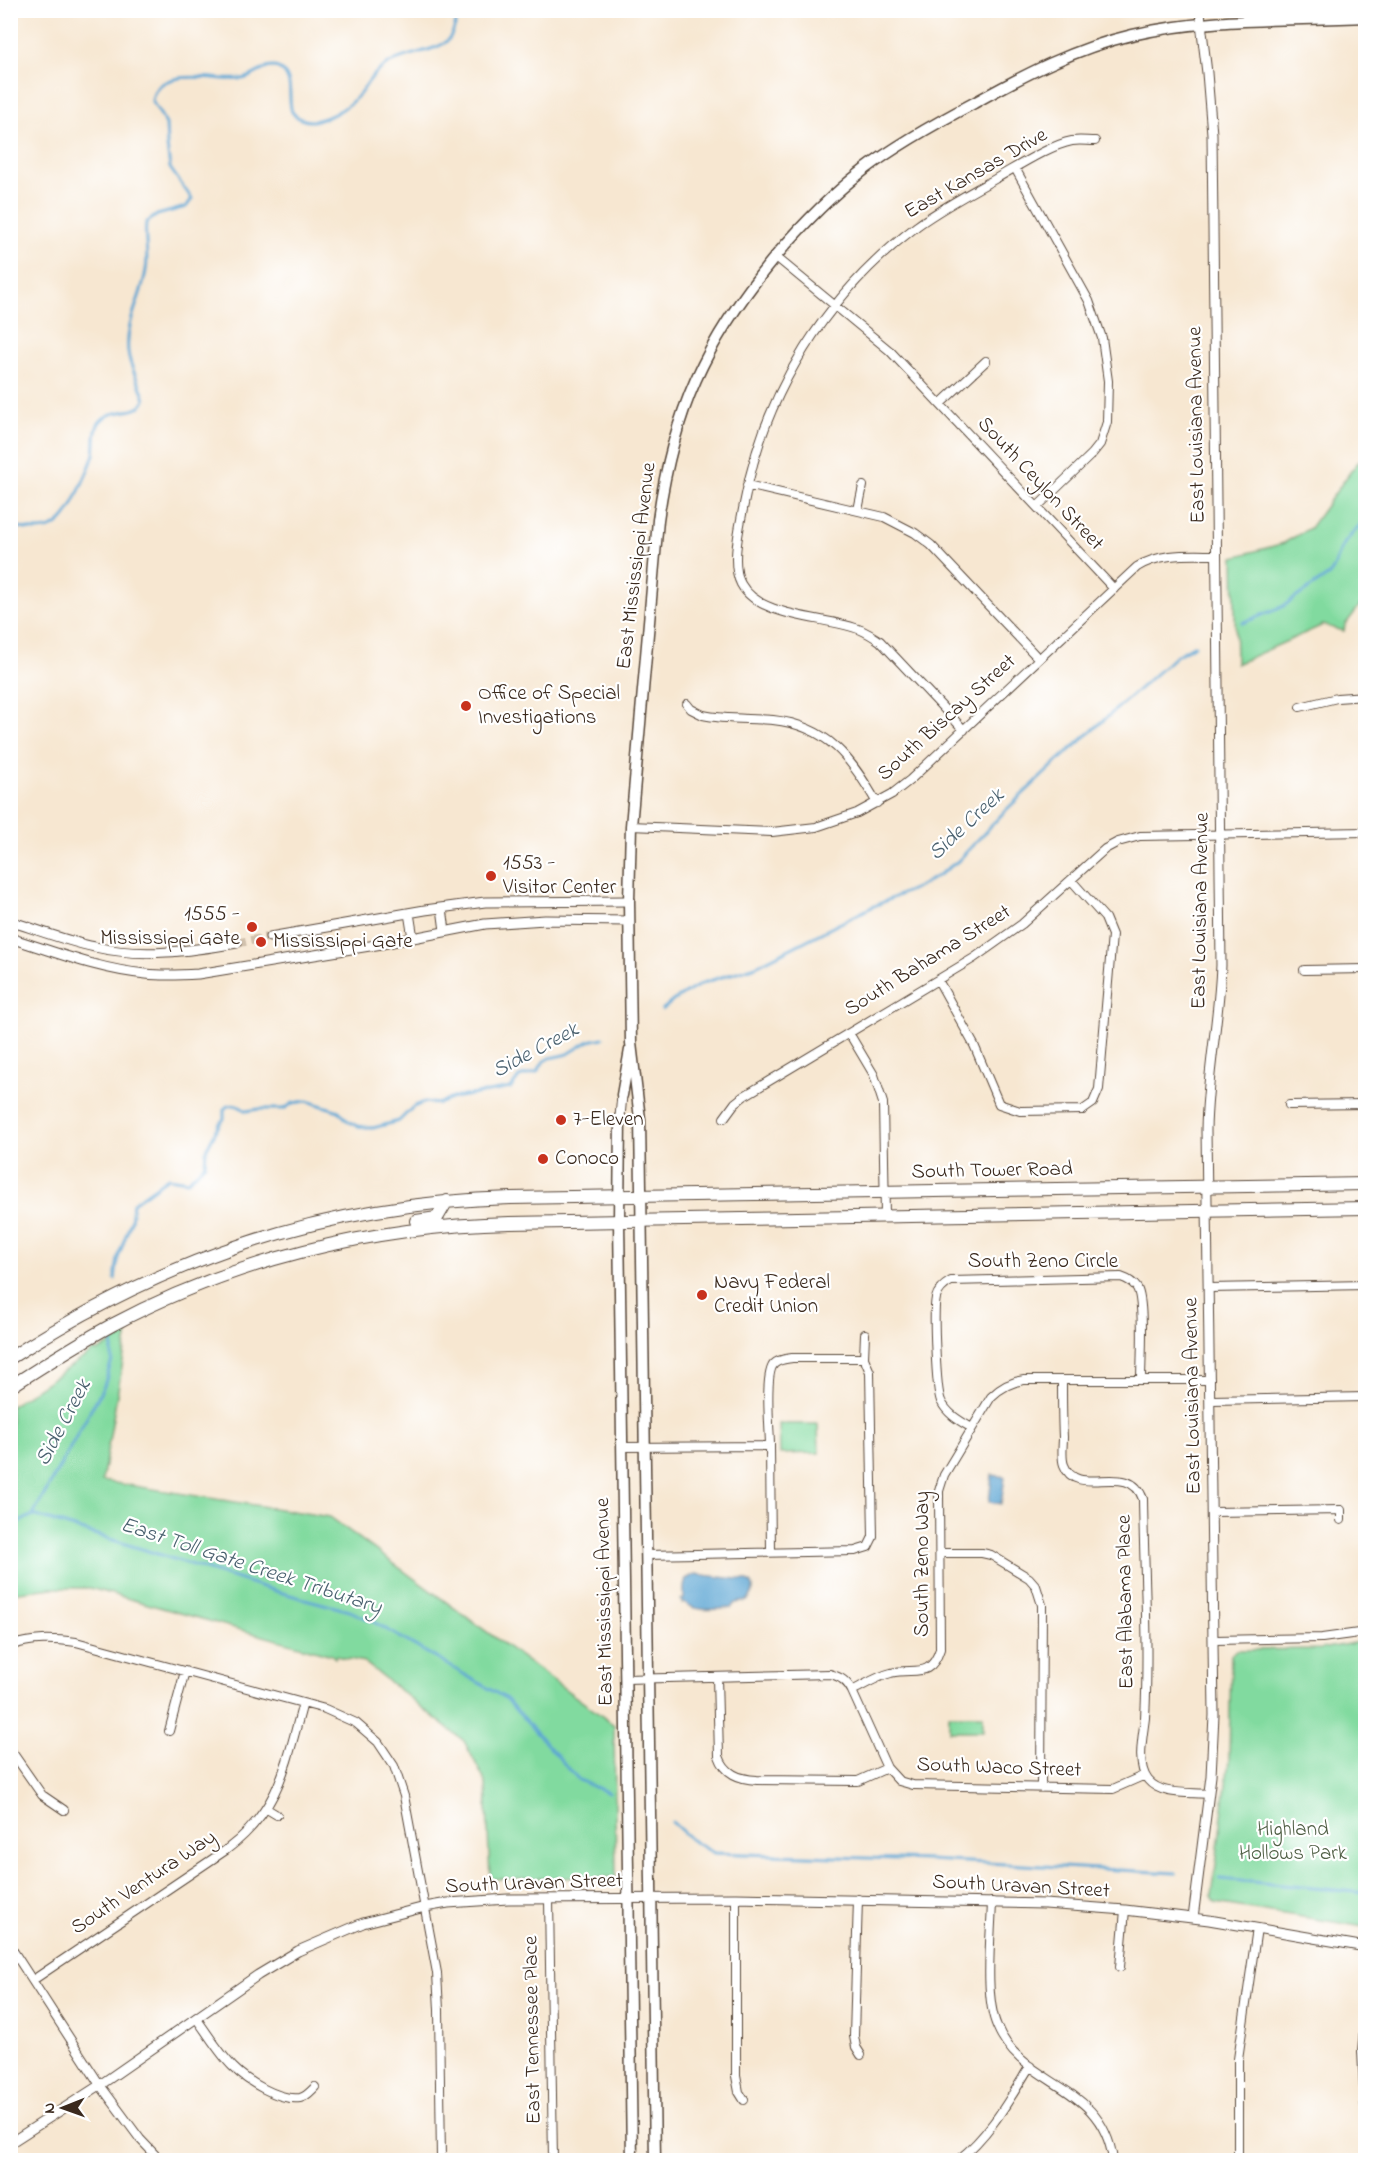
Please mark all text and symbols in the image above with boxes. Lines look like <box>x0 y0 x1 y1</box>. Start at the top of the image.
street label: East Kansas Drive <box>899 121 1054 227</box>
street label: East Louisiana Avenue <box>1180 326 1214 524</box>
street label: South Ceylon Street <box>968 410 1110 559</box>
street label: East Mississippi Avenue <box>609 460 665 671</box>
street label: South Biscay Street <box>871 647 1024 790</box>
place label: Office of Special Investigations <box>478 679 620 735</box>
marker: Office of Special Investigations <box>459 699 473 713</box>
water label: Side Creek <box>922 780 1013 869</box>
street label: East Louisiana Avenue <box>1184 812 1218 1010</box>
place label: 1553 - Visitor Center <box>502 849 617 903</box>
marker: 1553 - Visitor Center <box>484 869 498 883</box>
street label: South Bahama Street <box>839 898 1017 1024</box>
place label: 1555 - Mississippi Gate <box>100 900 241 954</box>
marker: 1555 - Mississippi Gate <box>245 920 259 934</box>
place label: Mississippi Gate <box>273 927 413 957</box>
marker: Mississippi Gate <box>254 935 268 949</box>
water label: Side Creek <box>487 1014 586 1087</box>
place label: 7-Eleven <box>573 1105 644 1135</box>
marker: 7-Eleven <box>554 1113 568 1127</box>
place label: Conoco <box>555 1144 619 1174</box>
marker: Conoco <box>536 1152 550 1166</box>
street label: South Tower Road <box>911 1155 1073 1187</box>
street label: South Zeno Circle <box>968 1247 1119 1277</box>
place label: Navy Federal Credit Union <box>714 1268 830 1322</box>
marker: Navy Federal Credit Union <box>695 1288 709 1302</box>
street label: East Louisiana Avenue <box>1176 1297 1210 1495</box>
water label: Side Creek <box>28 1373 101 1472</box>
street label: South Zeno Way <box>908 1491 940 1637</box>
street label: East Mississippi Avenue <box>588 1497 622 1707</box>
water label: East Toll Gate Creek Tributary <box>116 1510 386 1625</box>
street label: East Alabama Place <box>1109 1514 1143 1690</box>
street label: South Waco Street <box>916 1750 1082 1786</box>
park label: Highland Hollows Park <box>1239 1815 1348 1869</box>
street label: South Ventura Way <box>65 1823 224 1945</box>
street label: South Uravan Street <box>445 1866 623 1902</box>
street label: South Uravan Street <box>931 1867 1111 1907</box>
street label: East Tennessee Place <box>516 1935 550 2125</box>
north arrow <box>33 2078 93 2138</box>
text: N <box>38 2102 62 2114</box>

